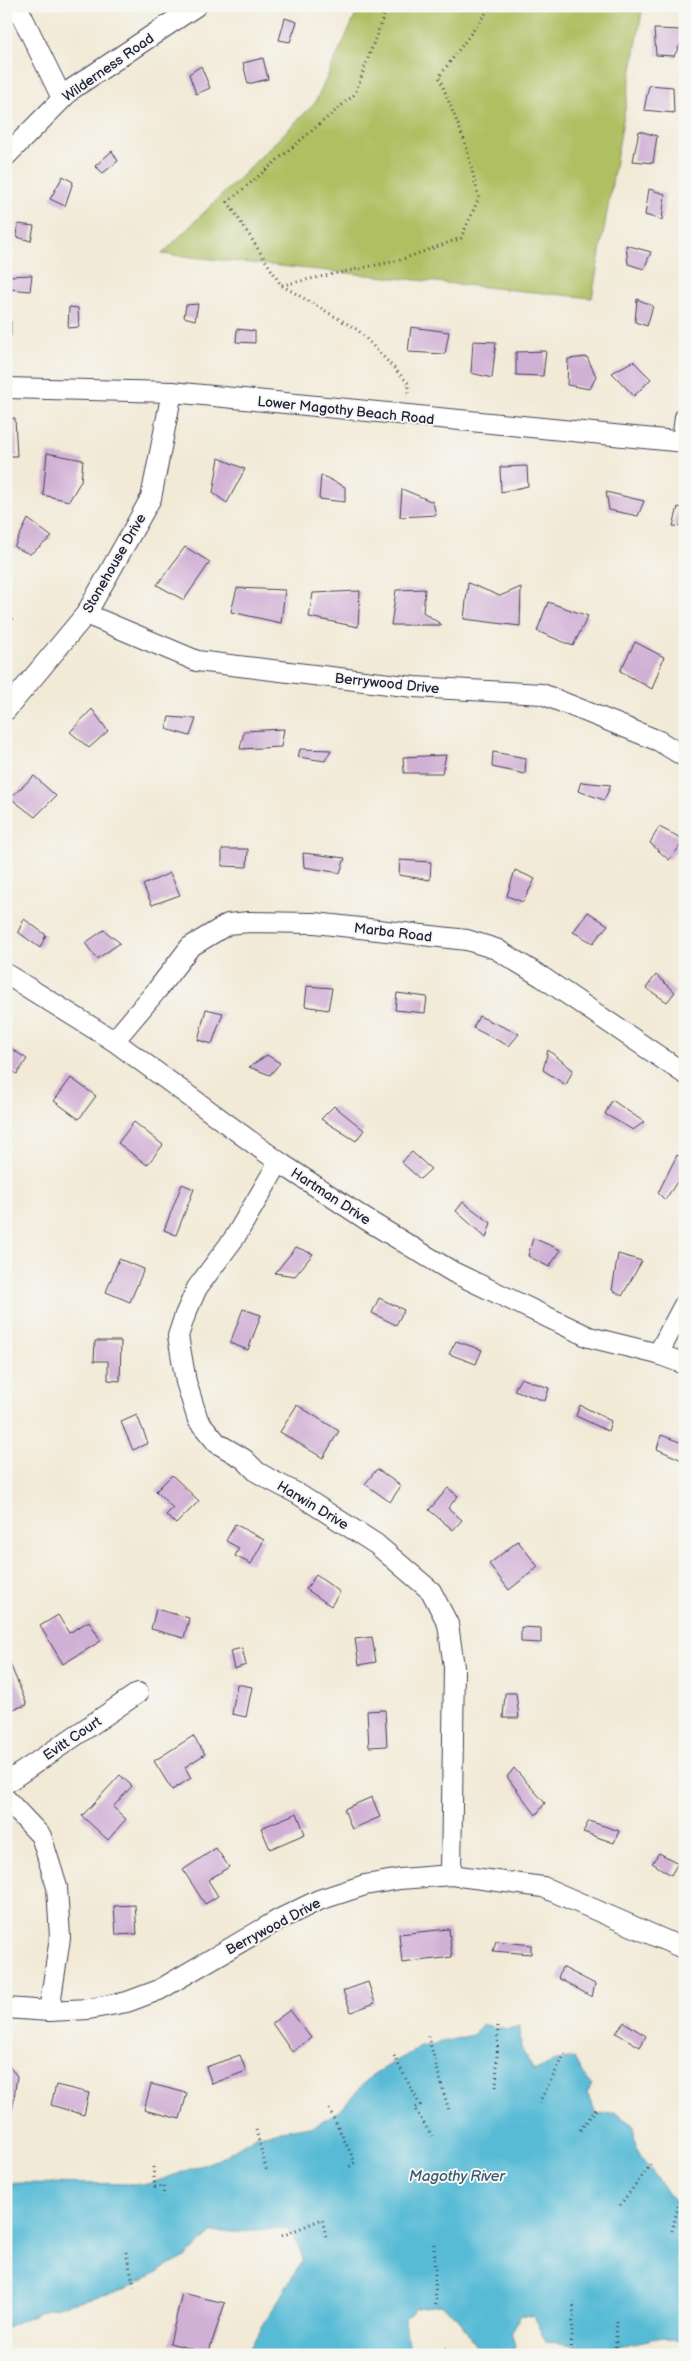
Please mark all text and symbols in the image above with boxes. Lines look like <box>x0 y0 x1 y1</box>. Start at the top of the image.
street label: Wilderness Road <box>59 30 157 105</box>
street label: Lower Magothy Beach Road <box>257 393 435 428</box>
street label: Stonehouse Drive <box>79 511 150 616</box>
street label: Berrywood Drive <box>334 670 440 697</box>
street label: Marba Road <box>353 919 433 946</box>
street label: Hartman Drive <box>288 1164 374 1229</box>
street label: Harwin Drive <box>274 1477 352 1533</box>
street label: Evitt Court <box>40 1712 105 1764</box>
street label: Berrywood Drive <box>223 1894 324 1959</box>
water label: Magothy River <box>409 2167 506 2186</box>

